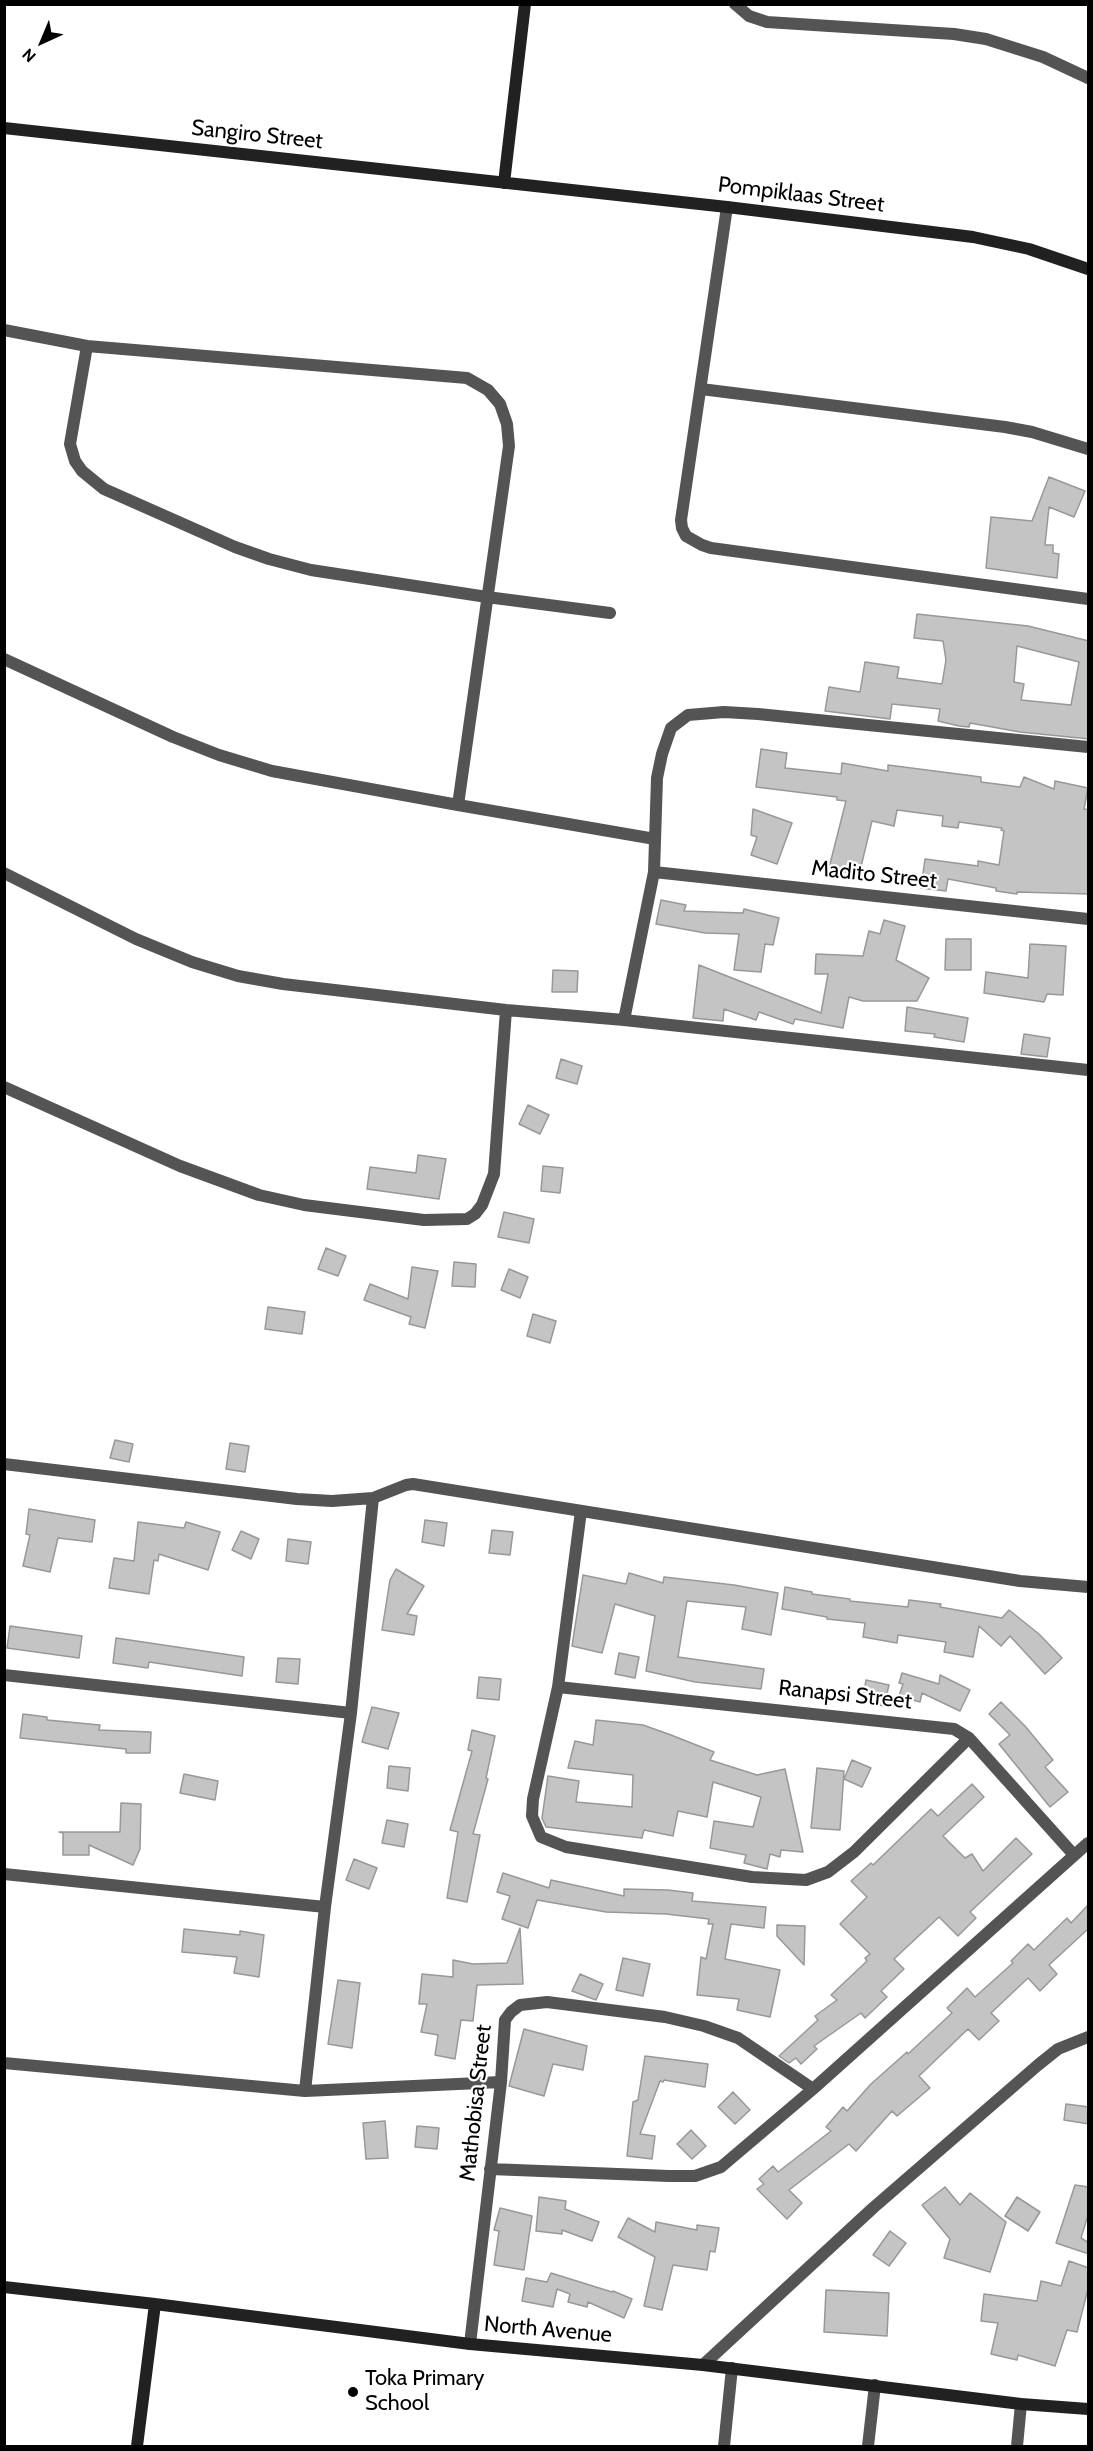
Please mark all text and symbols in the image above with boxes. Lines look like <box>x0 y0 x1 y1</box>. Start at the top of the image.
north arrow <box>12 12 72 72</box>
text: N <box>18 45 40 66</box>
street label: Sangiro Street <box>190 115 324 155</box>
street label: Pompiklaas Street <box>716 172 886 218</box>
street label: Madito Street <box>810 855 938 895</box>
street label: Ranapsi Street <box>777 1675 913 1715</box>
street label: Mathobisa Street <box>455 2023 497 2183</box>
street label: North Avenue <box>483 2311 613 2349</box>
place label: Toka Primary School <box>365 2366 484 2418</box>
marker: Toka Primary School <box>346 2385 360 2399</box>

